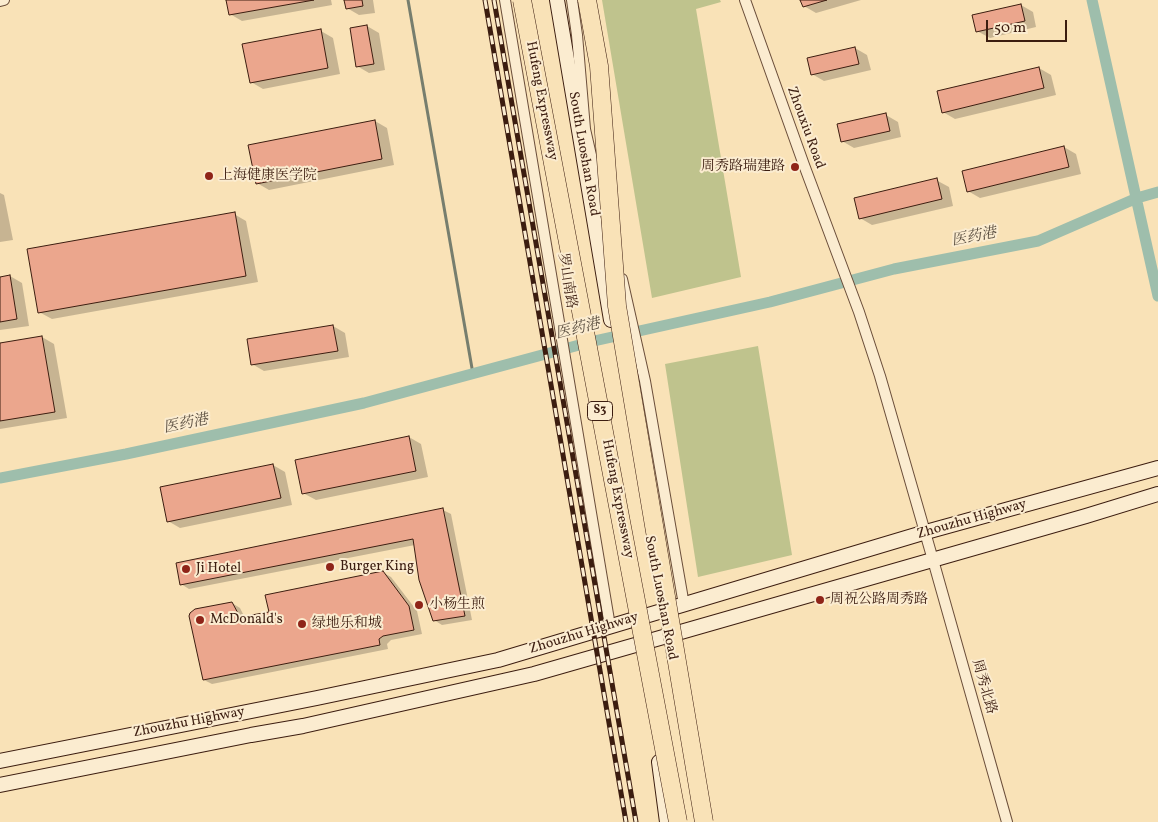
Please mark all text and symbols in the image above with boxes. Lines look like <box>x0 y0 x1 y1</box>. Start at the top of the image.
scale bar <box>988 10 1069 42</box>
text: 50 m <box>994 18 1026 39</box>
street label: Hufeng Expressway <box>521 40 561 162</box>
street label: Zhouxiu Road <box>782 85 828 171</box>
street label: South Luoshan Road <box>564 90 602 218</box>
place label: 周秀路瑞建路 <box>701 159 785 175</box>
marker: 周秀路瑞建路 <box>789 161 801 173</box>
place label: 上海健康医学院 <box>219 168 317 184</box>
marker: 上海健康医学院 <box>203 170 215 182</box>
water label: 医药港 <box>950 225 998 251</box>
street label: 罗山南路 <box>553 252 579 310</box>
water label: 医药港 <box>554 316 602 344</box>
road number: S3 <box>588 402 612 421</box>
water label: 医药港 <box>162 412 210 438</box>
street label: Hufeng Expressway <box>597 438 637 560</box>
street label: Zhouzhu Highway <box>915 496 1029 544</box>
street label: South Luoshan Road <box>640 534 680 662</box>
place label: Burger King <box>340 559 414 575</box>
place label: Ji Hotel <box>196 561 241 577</box>
marker: Burger King <box>324 561 336 573</box>
marker: Ji Hotel <box>180 563 192 575</box>
place label: 周祝公路周秀路 <box>830 592 928 608</box>
marker: 周祝公路周秀路 <box>814 594 826 606</box>
place label: 小杨生煎 <box>429 597 485 613</box>
marker: 小杨生煎 <box>413 599 425 611</box>
street label: Zhouzhu Highway <box>527 609 641 659</box>
place label: McDonald's <box>210 612 283 628</box>
marker: McDonald's <box>194 614 206 626</box>
place label: 绿地乐和城 <box>312 616 382 632</box>
marker: 绿地乐和城 <box>296 618 308 630</box>
street label: 周秀北路 <box>967 658 999 716</box>
street label: Zhouzhu Highway <box>132 704 246 742</box>

